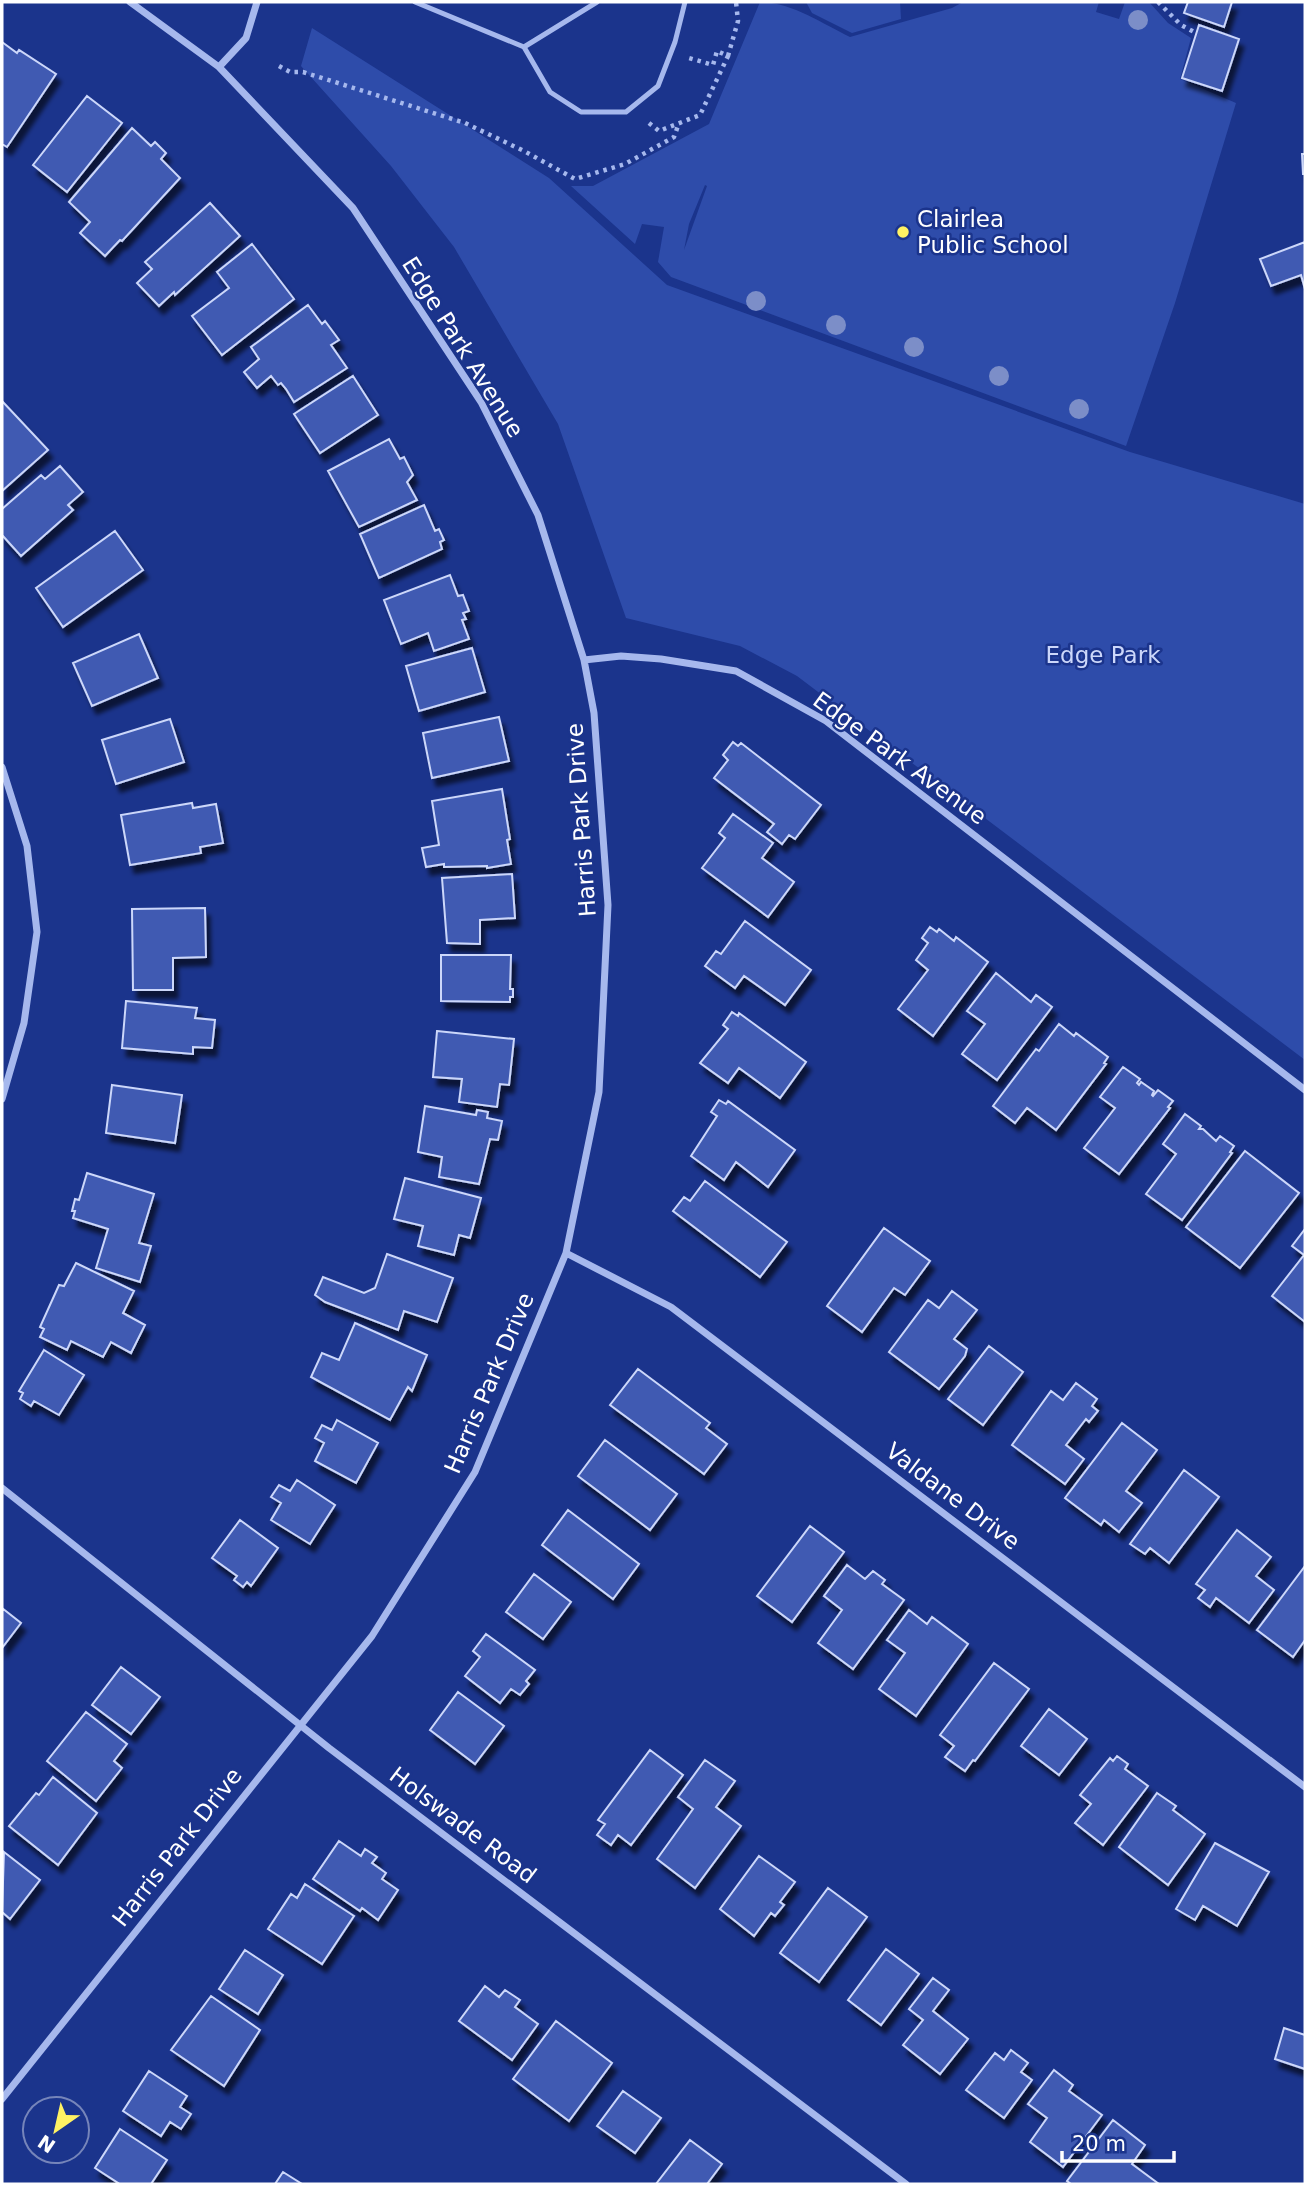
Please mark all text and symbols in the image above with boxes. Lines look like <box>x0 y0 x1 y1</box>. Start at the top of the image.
place label: Clairlea Public School <box>917 206 1069 258</box>
marker: Clairlea Public School <box>895 224 911 240</box>
street label: Edge Park Avenue <box>397 252 529 442</box>
park label: Edge Park <box>1046 642 1161 668</box>
street label: Edge Park Avenue <box>808 686 992 830</box>
street label: Harris Park Drive <box>561 722 601 918</box>
street label: Harris Park Drive <box>439 1289 539 1477</box>
street label: Valdane Drive <box>881 1437 1025 1555</box>
street label: Holswade Road <box>385 1762 541 1888</box>
street label: Harris Park Drive <box>107 1763 247 1931</box>
north arrow <box>21 2095 91 2165</box>
scale bar <box>1062 2120 1174 2164</box>
text: N <box>34 2131 59 2158</box>
text: 20 m <box>1072 2132 1126 2156</box>

